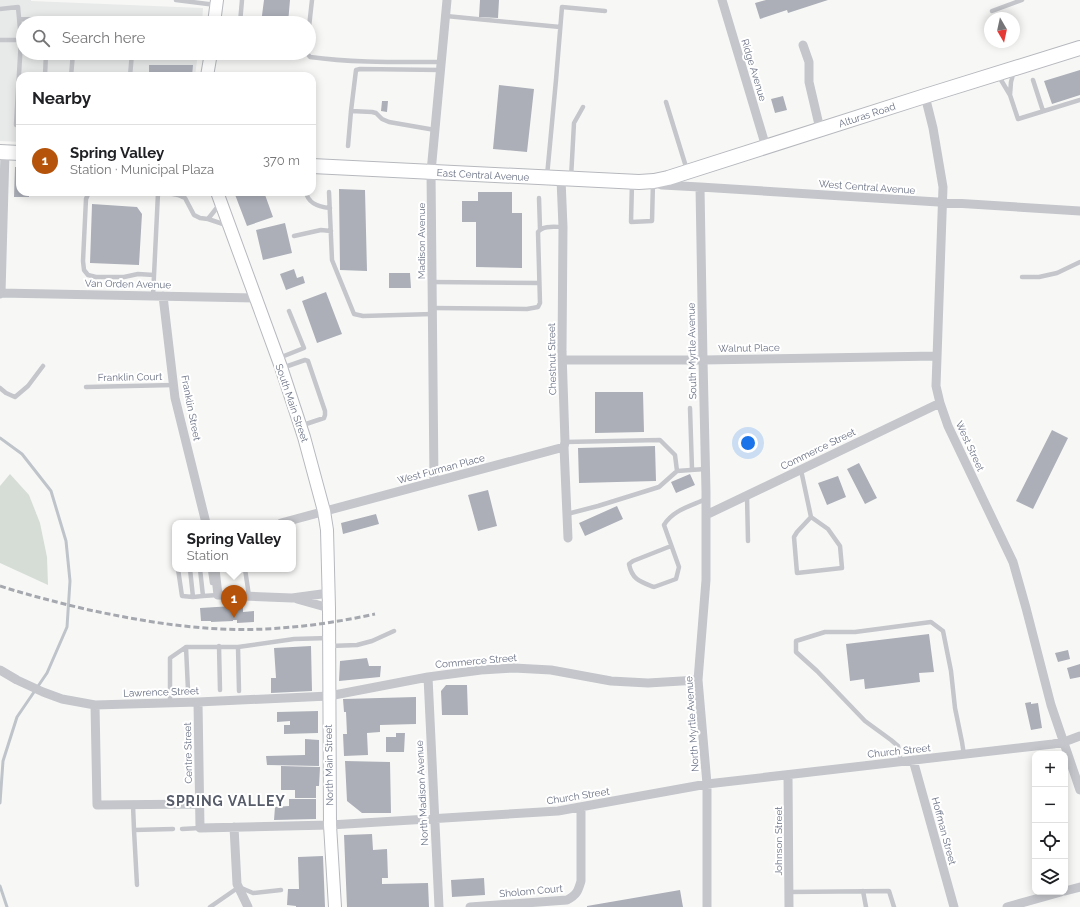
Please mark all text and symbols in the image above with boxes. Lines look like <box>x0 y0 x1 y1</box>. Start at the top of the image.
north arrow <box>984 12 1020 48</box>
search box <box>16 16 316 60</box>
icon: search <box>30 27 52 49</box>
text: Search here <box>62 29 145 47</box>
street label: Ridge Avenue <box>739 38 769 102</box>
text: Nearby <box>32 88 91 108</box>
street label: Alturas Road <box>837 101 897 129</box>
text: Spring Valley <box>70 144 164 162</box>
text: 1 <box>42 153 48 168</box>
text: 370 m <box>263 153 300 168</box>
text: Station · Municipal Plaza <box>70 162 214 177</box>
street label: East Central Avenue <box>436 167 530 183</box>
street label: West Central Avenue <box>818 178 916 196</box>
street label: Madison Avenue <box>416 203 427 279</box>
street label: Van Orden Avenue <box>85 278 171 290</box>
street label: South Myrtle Avenue <box>686 302 698 399</box>
street label: Chestnut Street <box>546 322 558 395</box>
street label: Walnut Place <box>718 342 780 354</box>
street label: South Main Street <box>273 362 311 444</box>
street label: Franklin Court <box>98 371 163 383</box>
street label: Franklin Street <box>179 374 203 442</box>
street label: West Street <box>954 419 987 473</box>
street label: Commerce Street <box>779 426 858 472</box>
your location <box>738 433 758 453</box>
street label: West Furman Place <box>396 452 486 486</box>
popup <box>172 520 296 572</box>
text: Spring Valley <box>187 530 281 548</box>
text: Station <box>187 548 229 563</box>
pin: 1 <box>221 585 247 618</box>
street label: Commerce Street <box>435 652 518 670</box>
street label: North Myrtle Avenue <box>683 676 701 772</box>
street label: Lawrence Street <box>123 685 200 699</box>
street label: Centre Street <box>182 722 194 784</box>
street label: North Main Street <box>323 724 335 806</box>
street label: North Madison Avenue <box>414 740 430 846</box>
street label: Church Street <box>867 742 932 760</box>
map controls <box>1032 751 1068 895</box>
button: + <box>1032 751 1068 787</box>
street label: Church Street <box>546 785 611 806</box>
button: − <box>1032 787 1068 823</box>
district label: SPRING VALLEY <box>166 793 286 809</box>
street label: Hoffman Street <box>930 796 959 867</box>
street label: Johnson Street <box>773 806 784 876</box>
button: locate <box>1032 823 1068 859</box>
button: layers <box>1032 859 1068 895</box>
street label: Sholom Court <box>499 883 564 899</box>

